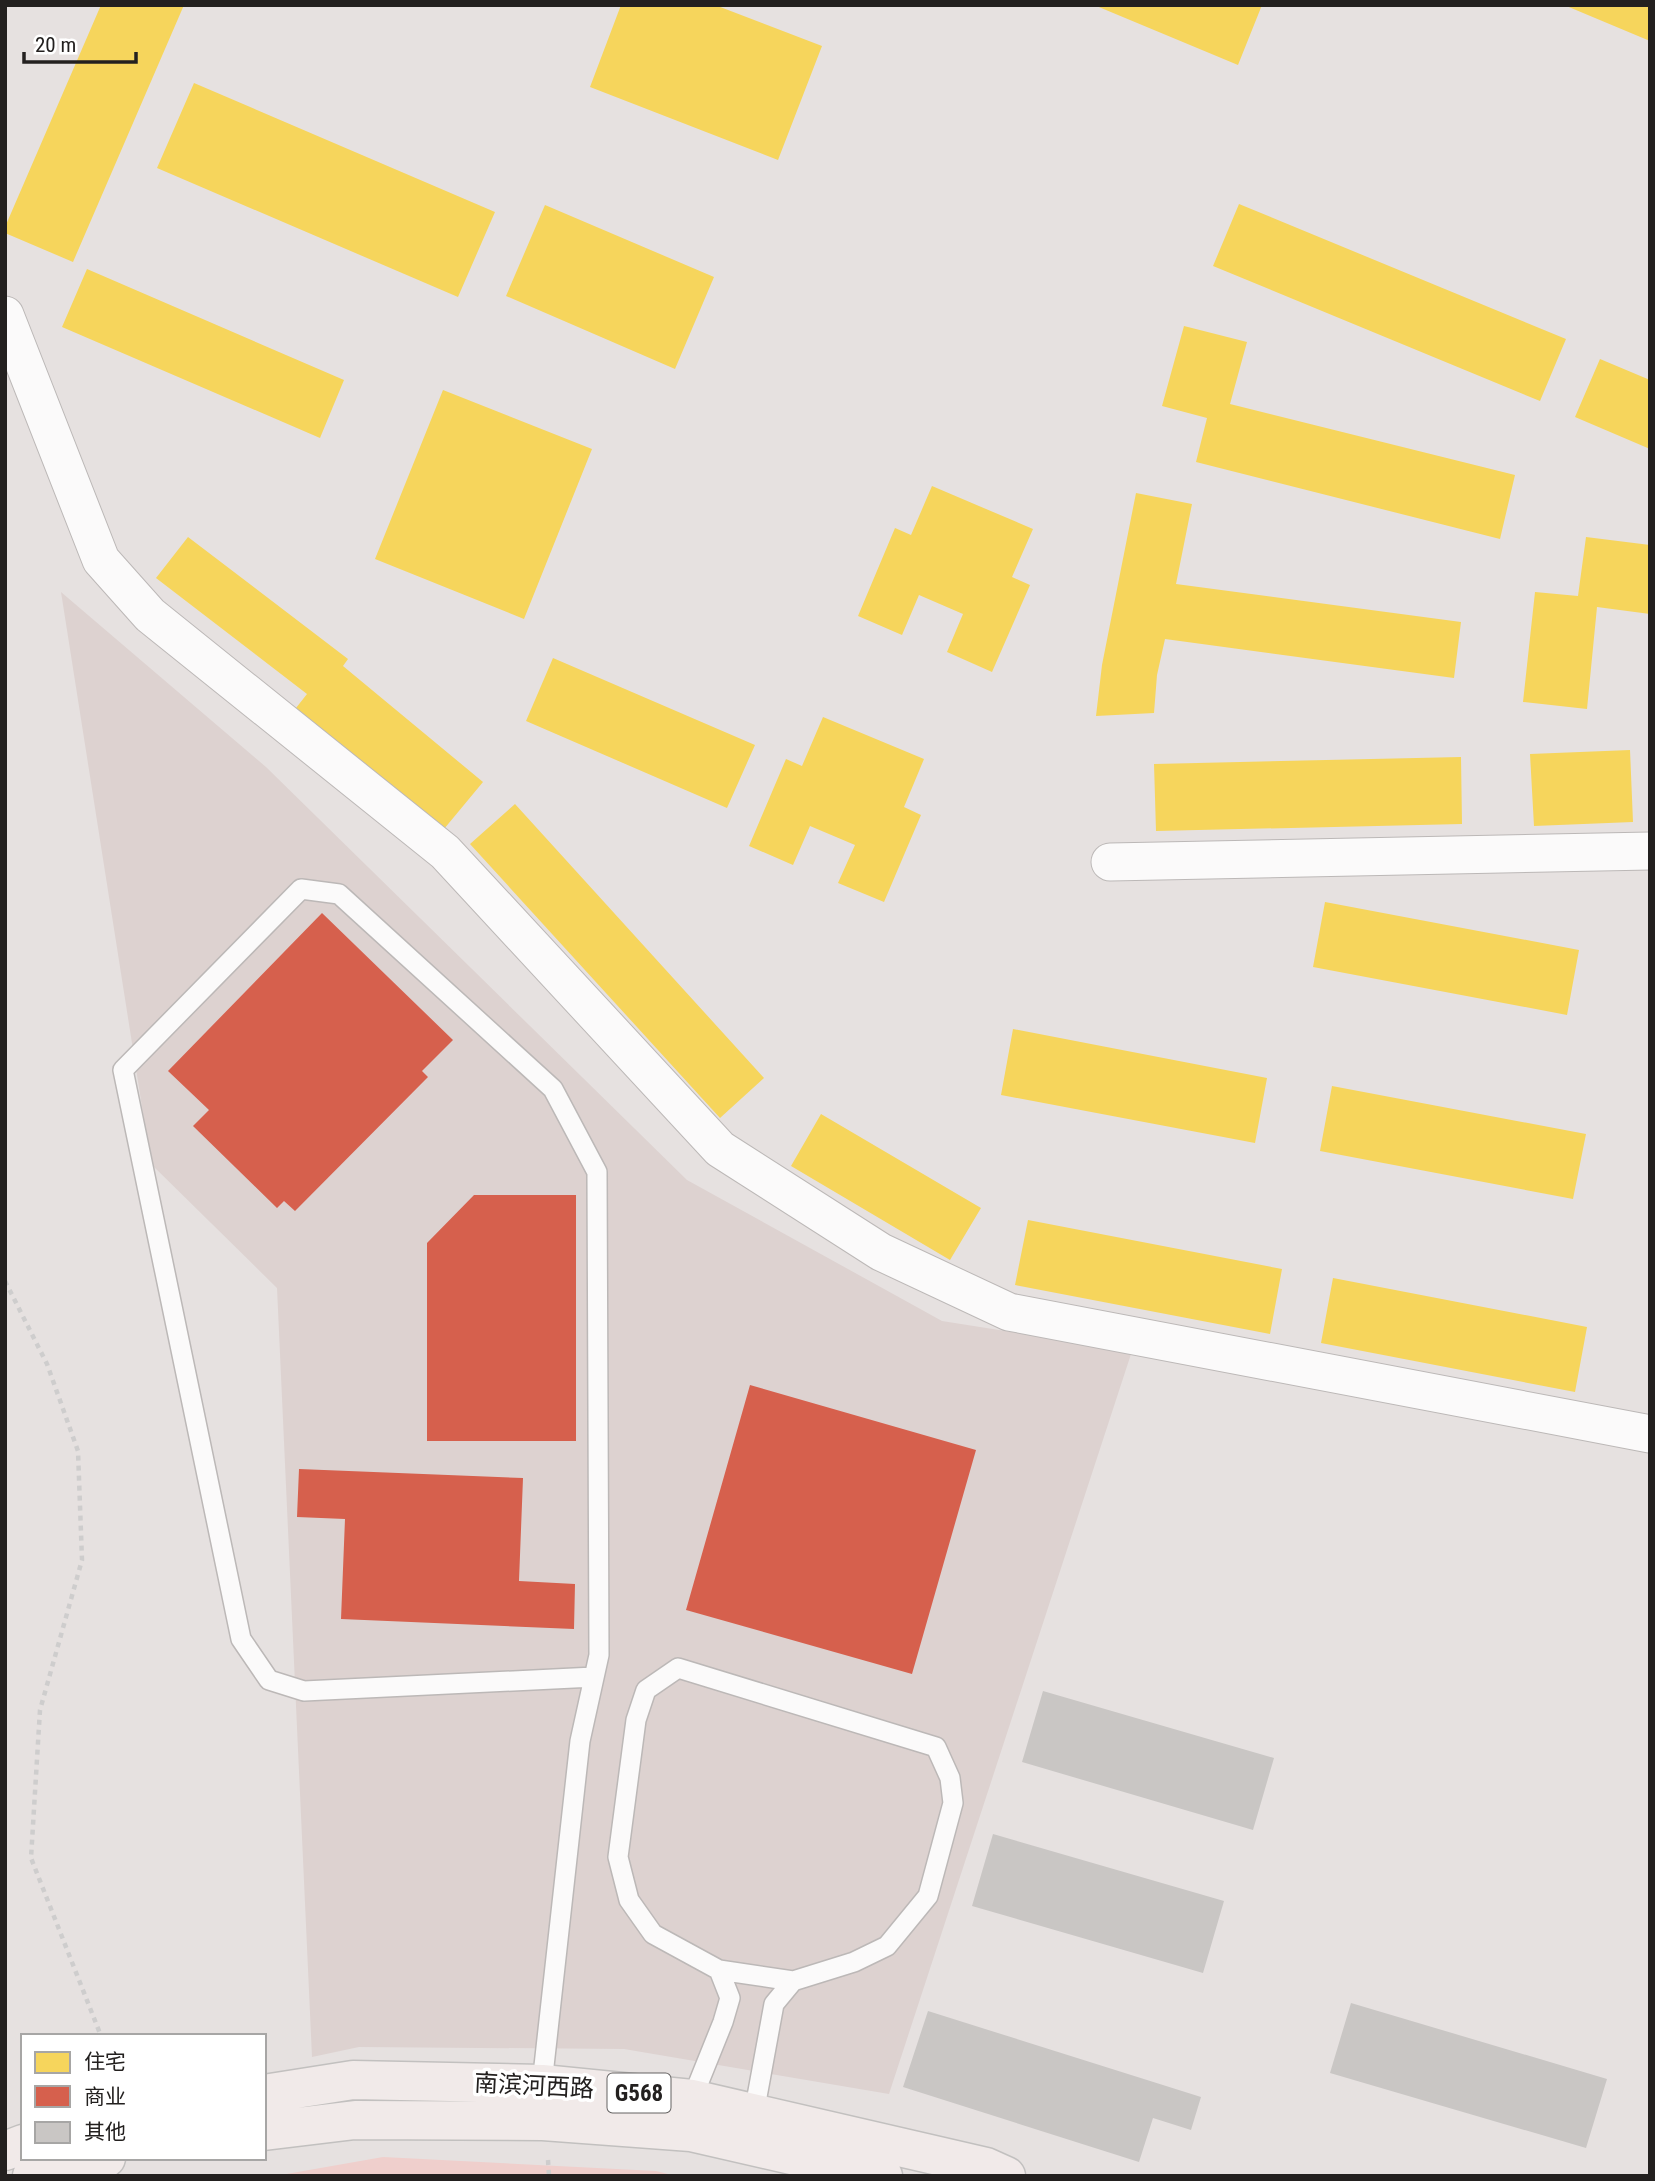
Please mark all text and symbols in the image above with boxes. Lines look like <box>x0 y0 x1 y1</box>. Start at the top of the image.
scale bar <box>24 21 136 65</box>
text: 20 m <box>35 33 76 57</box>
legend <box>21 2034 266 2160</box>
text: 住宅 <box>84 2050 126 2074</box>
street label: 南滨河西路 <box>473 2069 595 2103</box>
road number: G568 <box>608 2074 670 2112</box>
text: 商业 <box>84 2085 126 2109</box>
text: 其他 <box>84 2120 126 2144</box>

